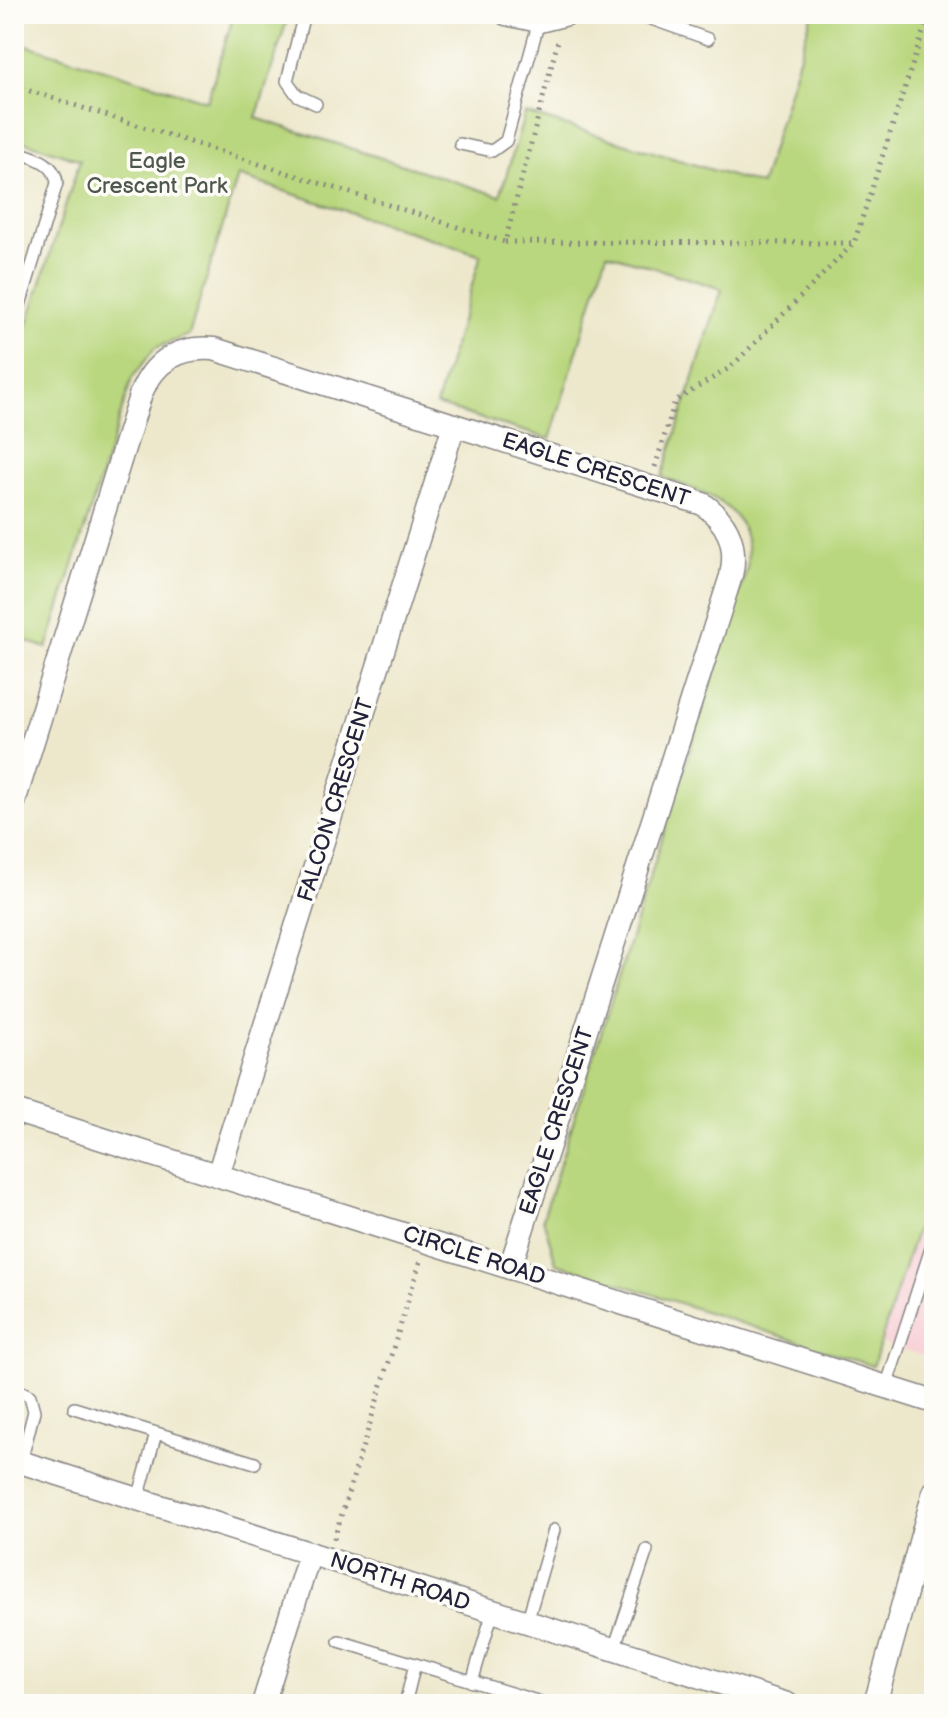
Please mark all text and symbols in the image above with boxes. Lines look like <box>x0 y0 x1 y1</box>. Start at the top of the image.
park label: Eagle Crescent Park <box>86 148 228 200</box>
street label: EAGLE CRESCENT <box>499 427 693 513</box>
street label: FALCON CRESCENT <box>292 695 380 905</box>
street label: EAGLE CRESCENT <box>514 1024 600 1218</box>
street label: CIRCLE ROAD <box>399 1220 549 1292</box>
street label: NORTH ROAD <box>327 1547 473 1617</box>

